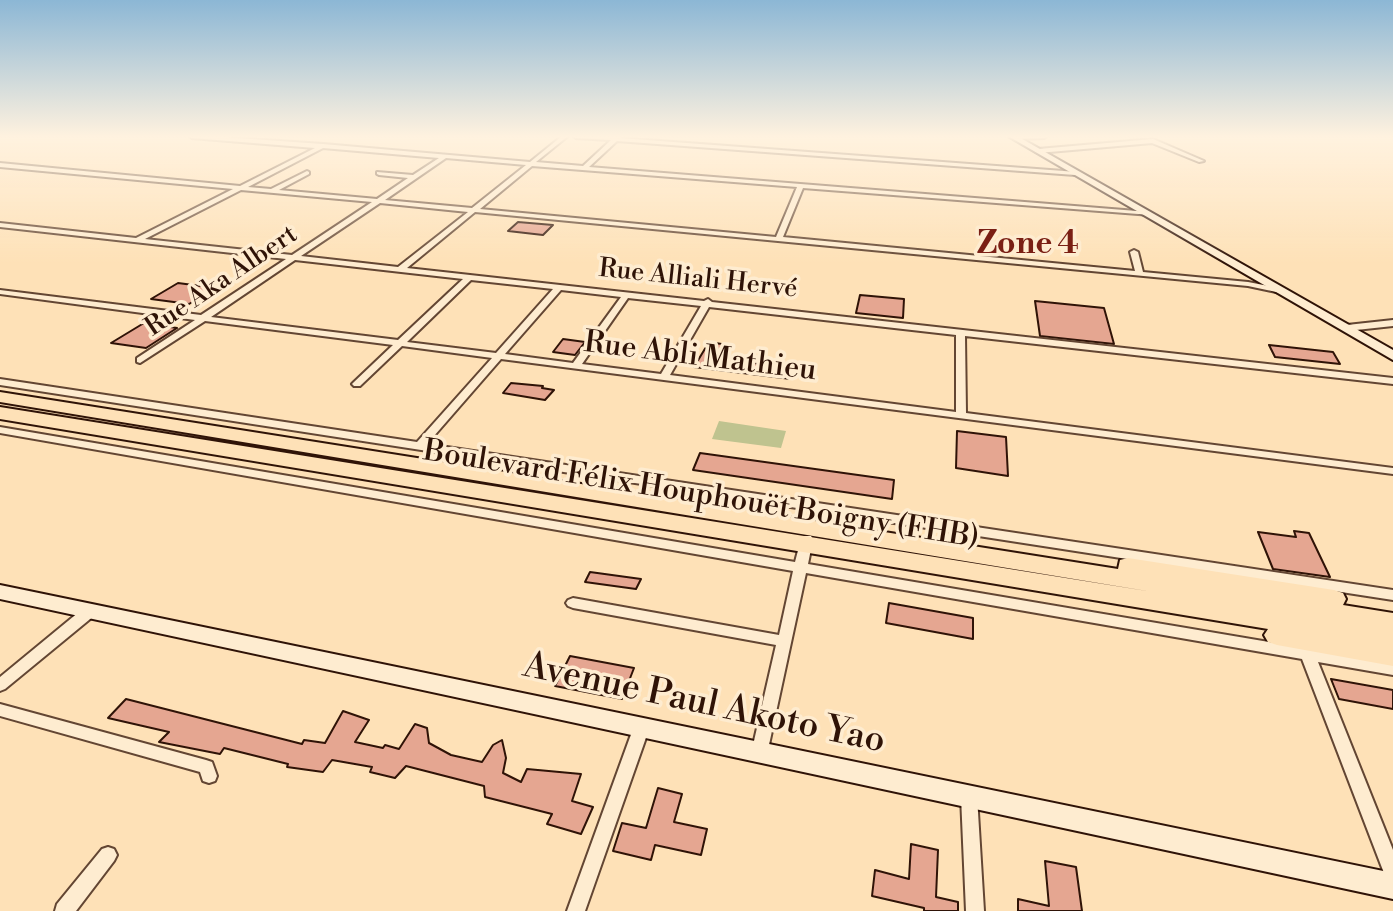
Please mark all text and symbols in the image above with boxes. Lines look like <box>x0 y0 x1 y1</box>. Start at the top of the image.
street label: Rue Aka Albert <box>140 220 304 344</box>
district label: Zone 4 <box>977 226 1079 264</box>
street label: Rue Alliali Hervé <box>597 254 799 306</box>
street label: Rue Abli Mathieu <box>582 326 818 390</box>
street label: Boulevard Félix Houphouët Boigny (FHB) <box>421 434 981 558</box>
street label: Avenue Paul Akoto Yao <box>519 646 889 764</box>

